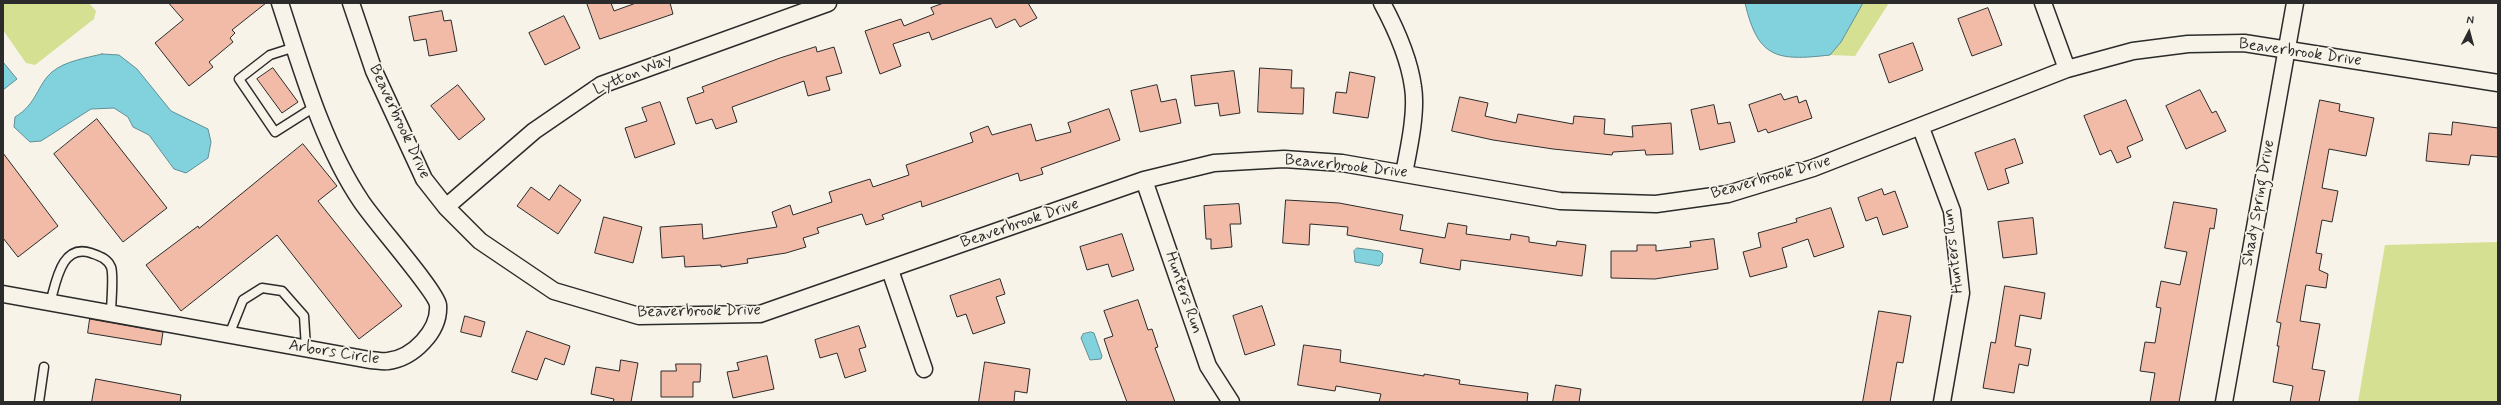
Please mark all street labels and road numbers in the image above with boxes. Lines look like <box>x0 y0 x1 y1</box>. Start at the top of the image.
street label: Beaverbrook Drive <box>2237 35 2363 71</box>
street label: Lytton Way <box>591 50 675 100</box>
street label: Beaverbrook Drive <box>364 62 434 182</box>
street label: Shady Spring Drive <box>2238 138 2280 268</box>
street label: Beaverbrook Drive <box>1283 151 1409 183</box>
street label: Beaverbrook Drive <box>1709 152 1833 204</box>
street label: Beaverbrook Drive <box>958 195 1082 253</box>
street label: Hunters Run <box>1939 207 1969 295</box>
street label: Hunters Run <box>1160 249 1206 337</box>
street label: Beaverbrook Drive <box>637 301 761 323</box>
street label: Arbors Circle <box>287 336 381 370</box>

